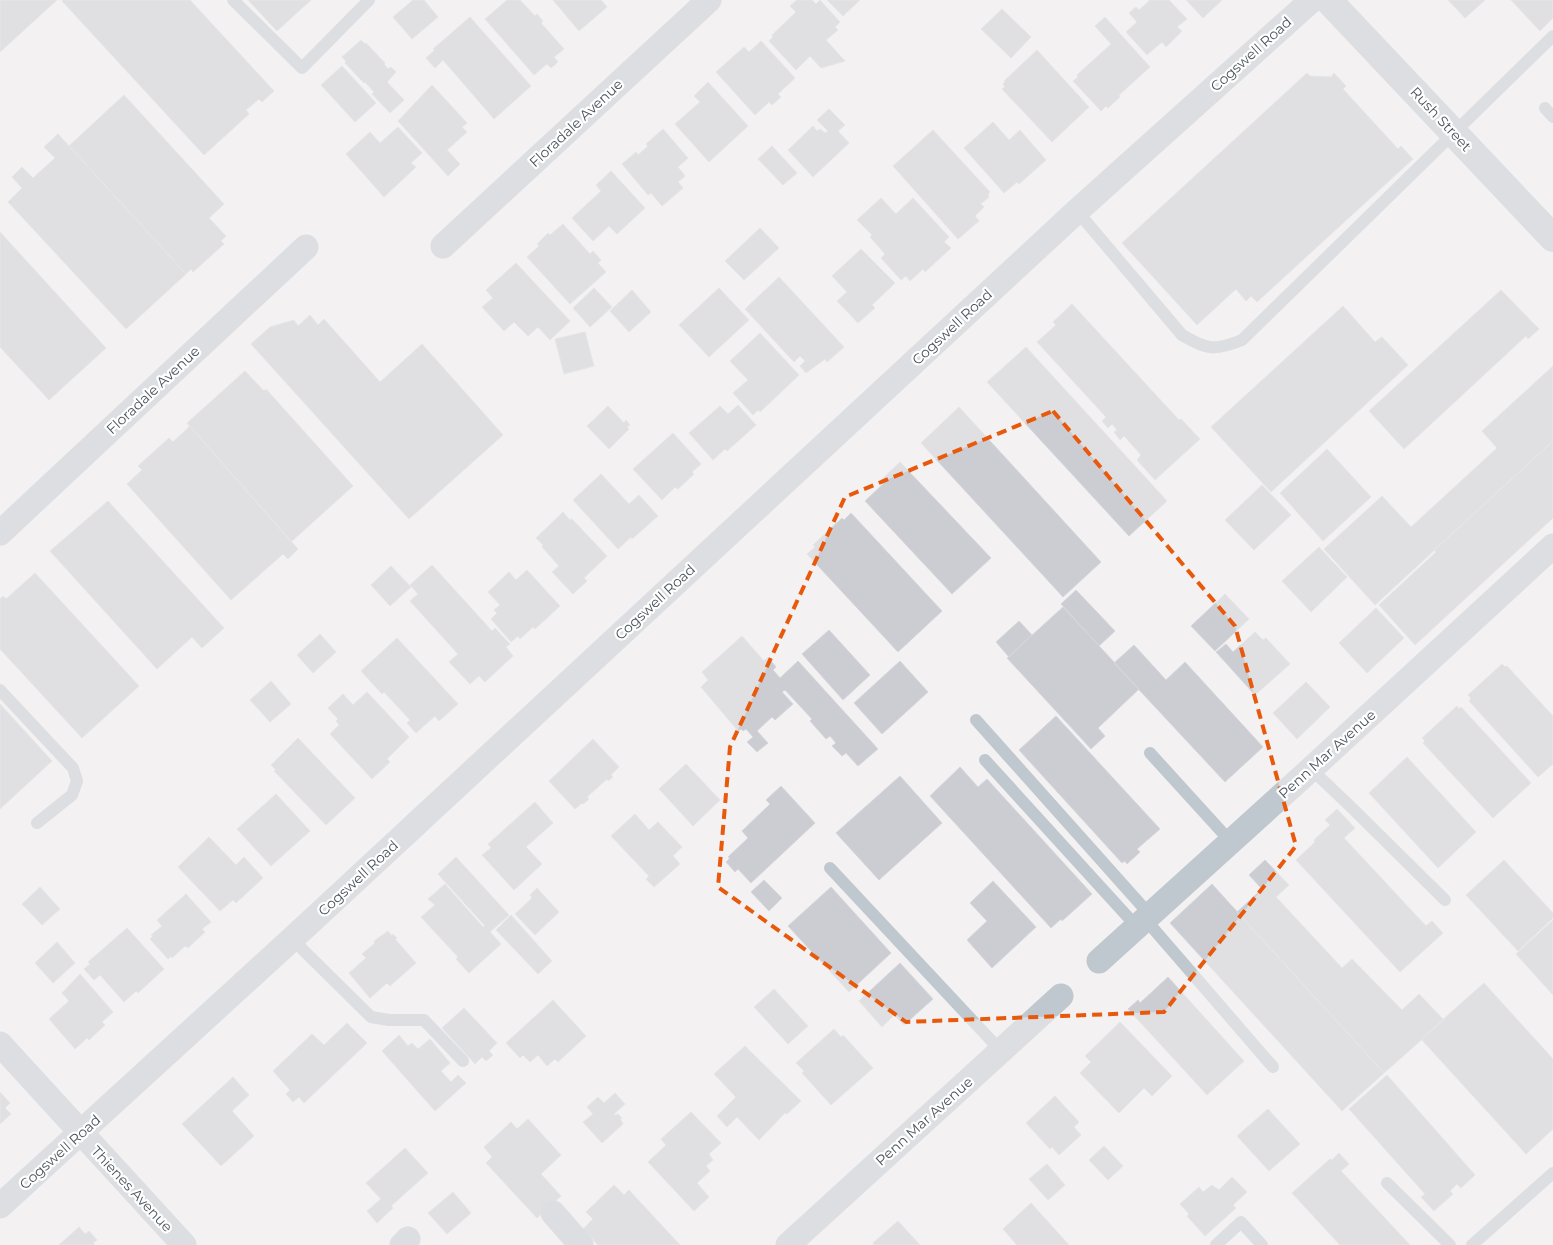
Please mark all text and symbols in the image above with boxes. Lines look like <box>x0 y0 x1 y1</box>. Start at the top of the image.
street label: Cogswell Road <box>1207 13 1295 95</box>
street label: Floradale Avenue <box>526 75 626 171</box>
street label: Rush Street <box>1407 83 1476 155</box>
street label: Cogswell Road <box>908 285 996 369</box>
street label: Floradale Avenue <box>103 342 203 438</box>
street label: Cogswell Road <box>611 560 699 644</box>
street label: Penn Mar Avenue <box>1275 706 1379 802</box>
street label: Cogswell Road <box>314 836 402 920</box>
street label: Penn Mar Avenue <box>872 1073 976 1169</box>
street label: Cogswell Road <box>16 1111 104 1193</box>
street label: Thienes Avenue <box>88 1142 176 1236</box>

